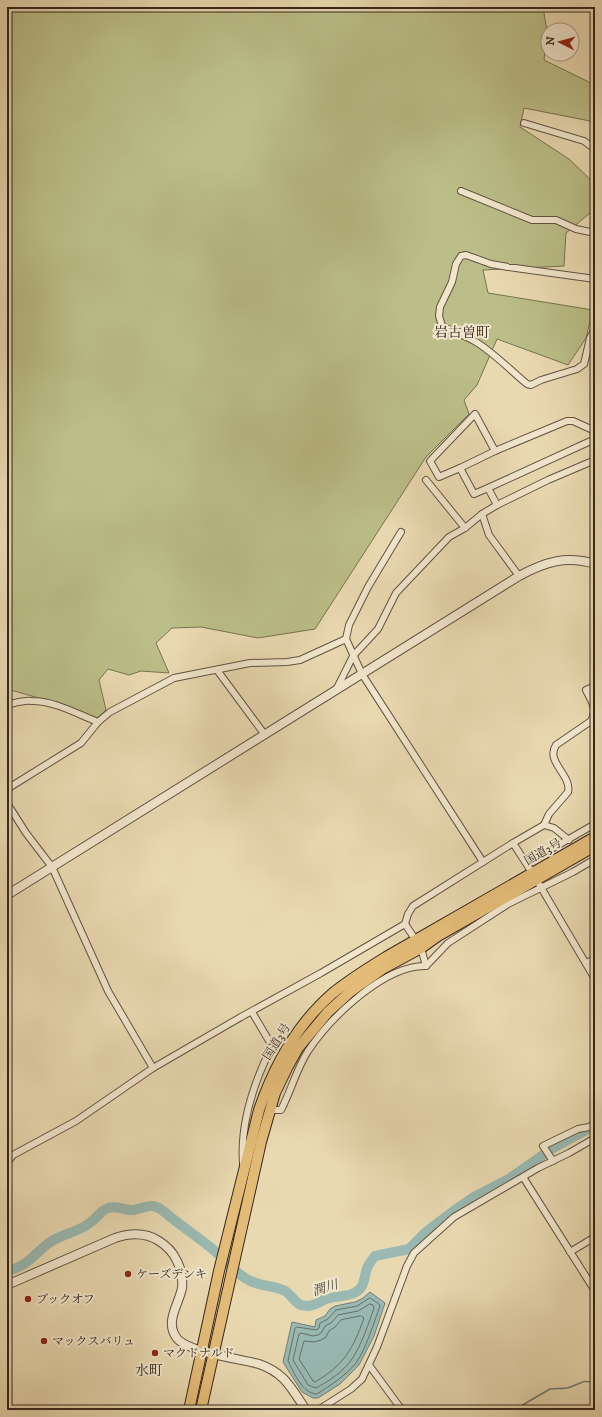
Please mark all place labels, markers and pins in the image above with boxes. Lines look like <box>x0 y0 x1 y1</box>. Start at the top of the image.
place label: ケーズデンキ <box>136 1267 207 1282</box>
marker: ケーズデンキ <box>123 1269 133 1279</box>
place label: ブックオフ <box>36 1292 95 1307</box>
marker: ブックオフ <box>23 1294 33 1304</box>
place label: マックスバリュ <box>52 1334 135 1349</box>
marker: マックスバリュ <box>39 1336 49 1346</box>
place label: マクドナルド <box>163 1346 234 1361</box>
marker: マクドナルド <box>150 1348 160 1358</box>

